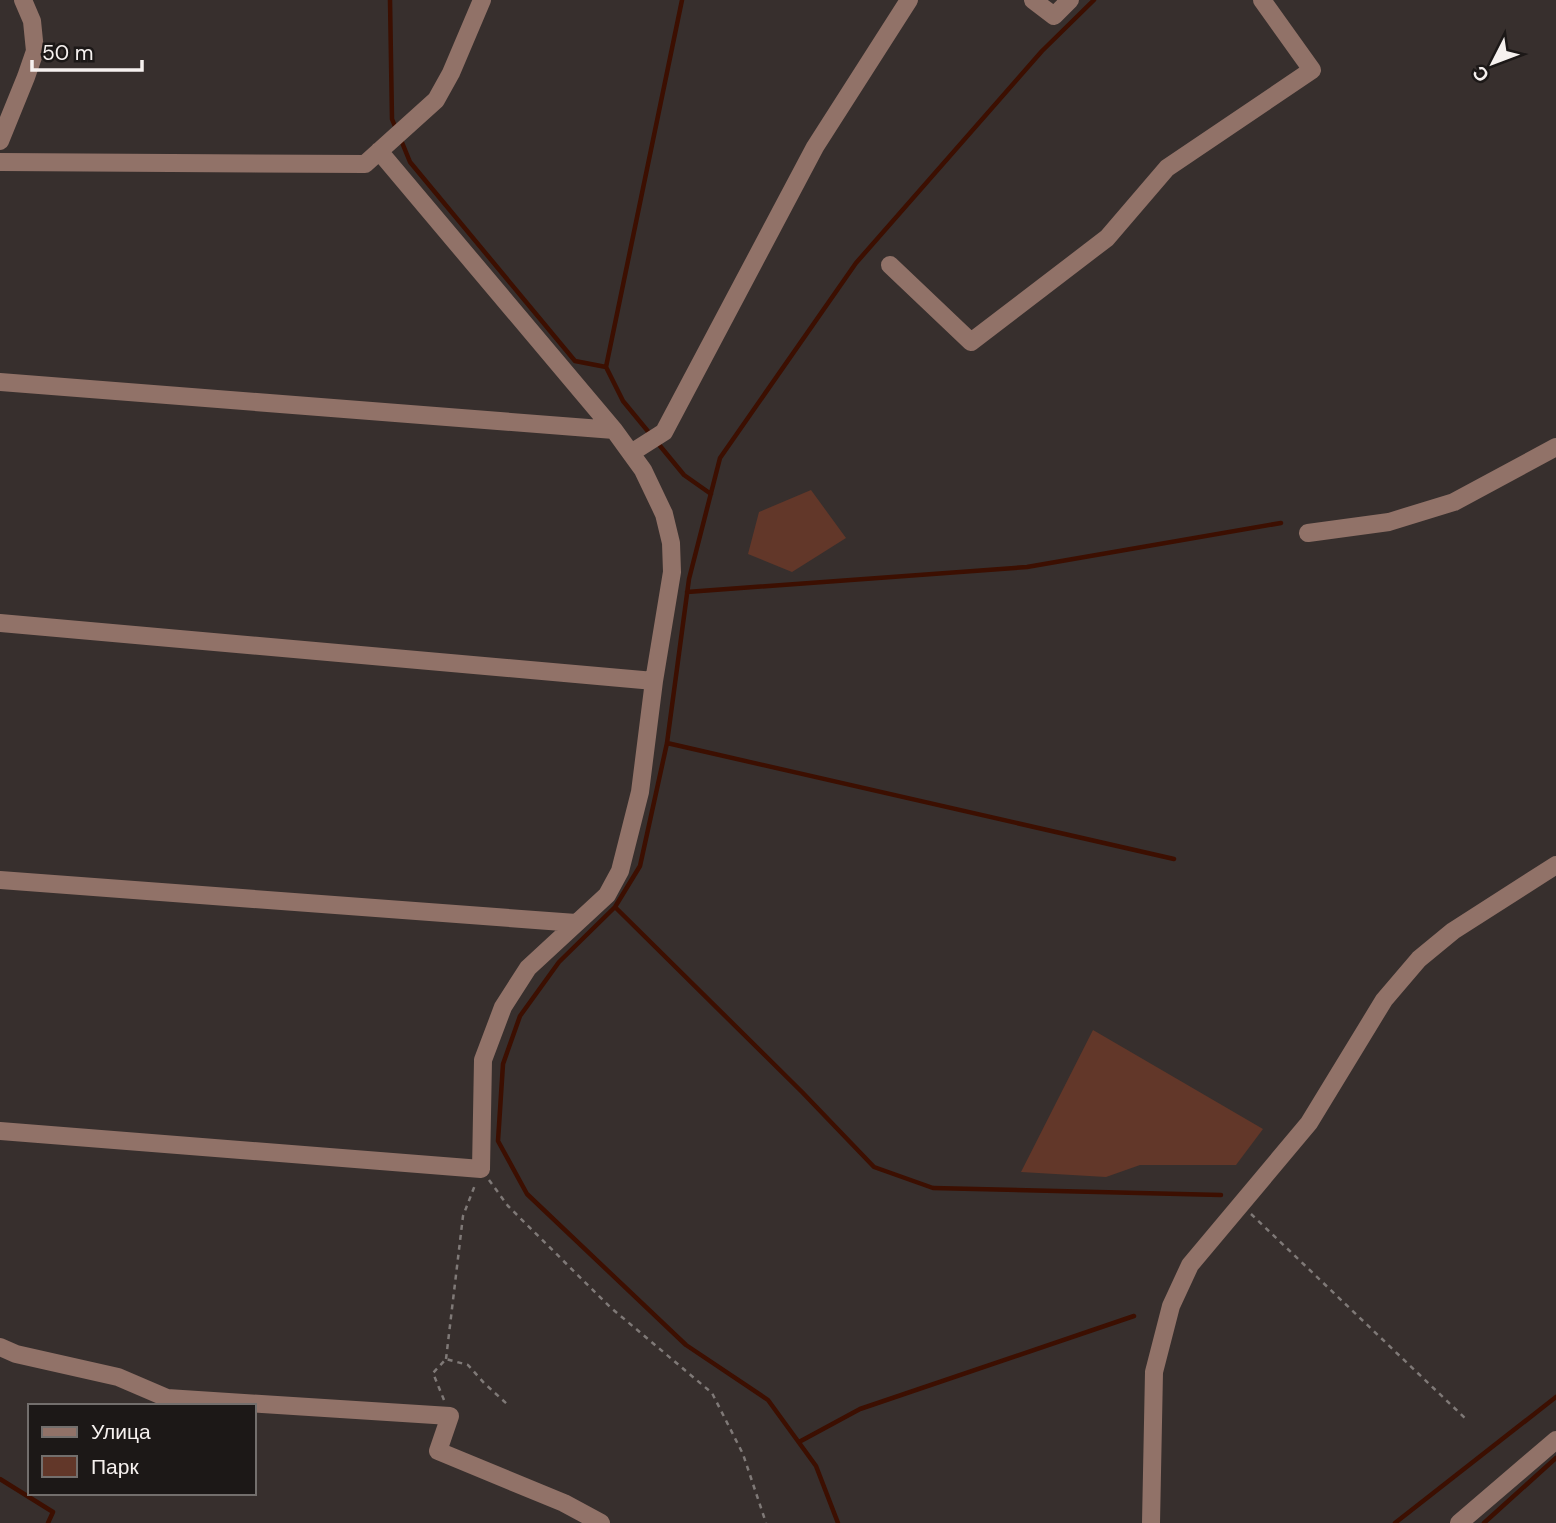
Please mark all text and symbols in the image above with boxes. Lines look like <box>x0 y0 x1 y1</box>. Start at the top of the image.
scale bar <box>32 28 142 72</box>
north arrow <box>1458 28 1528 98</box>
text: 50 m <box>42 39 93 67</box>
text: С <box>1467 60 1495 88</box>
legend <box>28 1404 256 1495</box>
text: Улица <box>91 1418 151 1446</box>
text: Парк <box>91 1453 139 1481</box>

